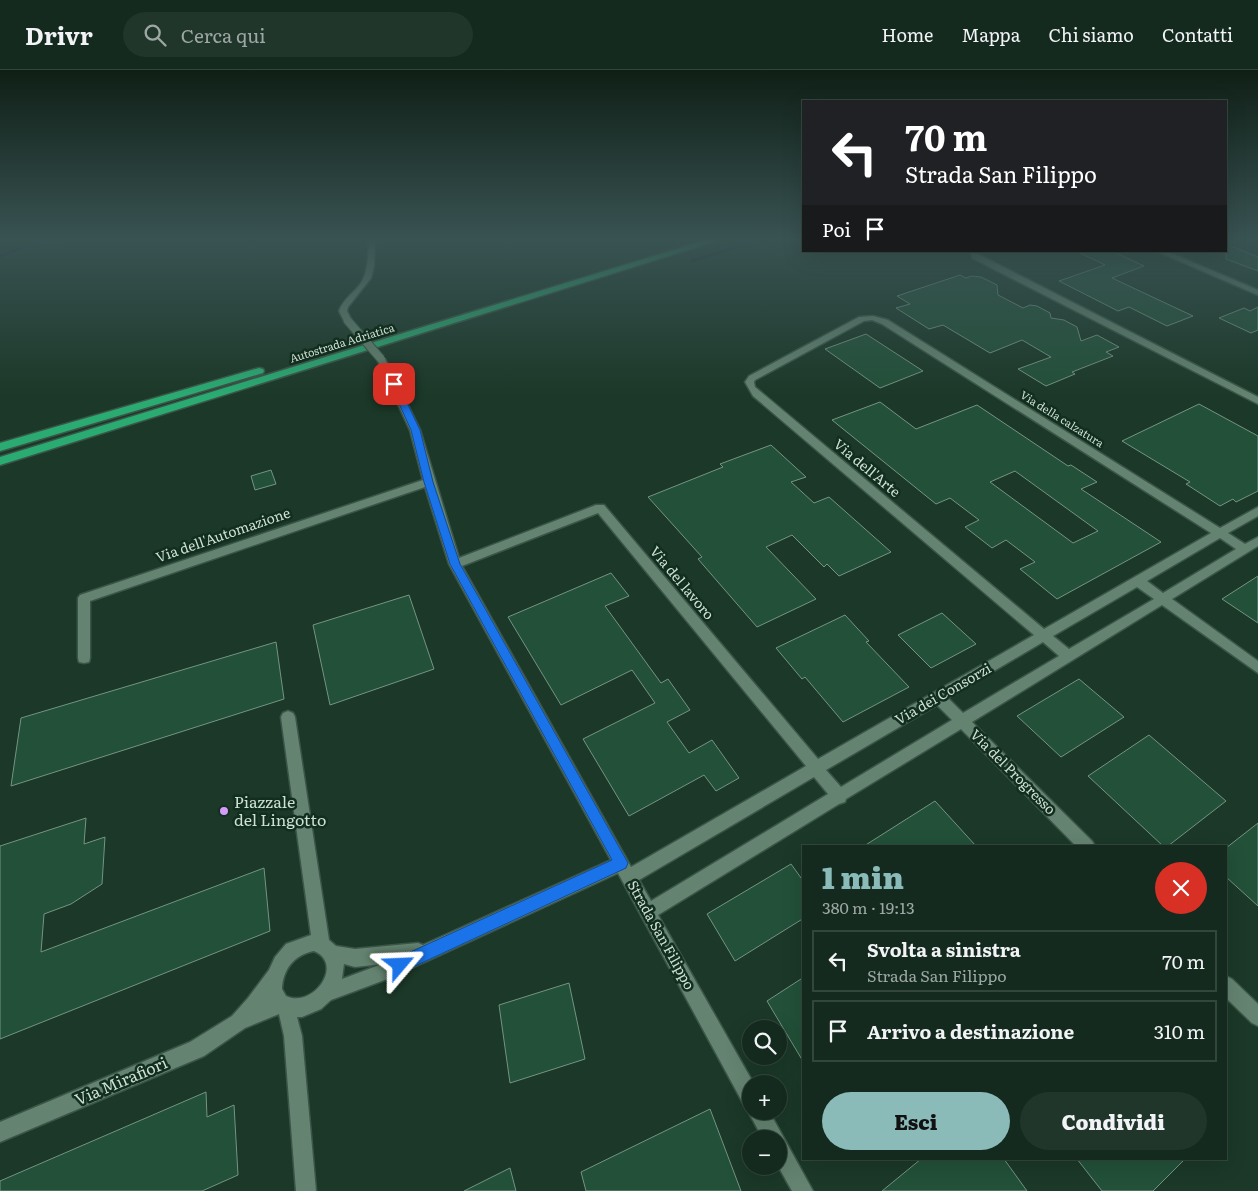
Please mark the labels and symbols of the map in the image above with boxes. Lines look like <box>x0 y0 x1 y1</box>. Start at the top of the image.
street label: Autostrada Adriatica <box>287 318 396 366</box>
pin <box>373 363 415 405</box>
street label: Via della calzatura <box>1018 386 1107 450</box>
street label: Via dell'Arte <box>830 433 905 501</box>
street label: Via dell'Automazione <box>153 502 293 566</box>
street label: Via del lavoro <box>646 541 720 623</box>
street label: Via dei Consorzi <box>891 657 994 729</box>
street label: Via del Progresso <box>967 724 1061 818</box>
place label: Piazzale del Lingotto <box>234 789 326 831</box>
marker: Piazzale del Lingotto <box>218 805 230 817</box>
street label: Strada San Filippo <box>624 876 700 993</box>
position arrow <box>373 938 425 990</box>
street label: Via Mirafiori <box>71 1050 171 1110</box>

